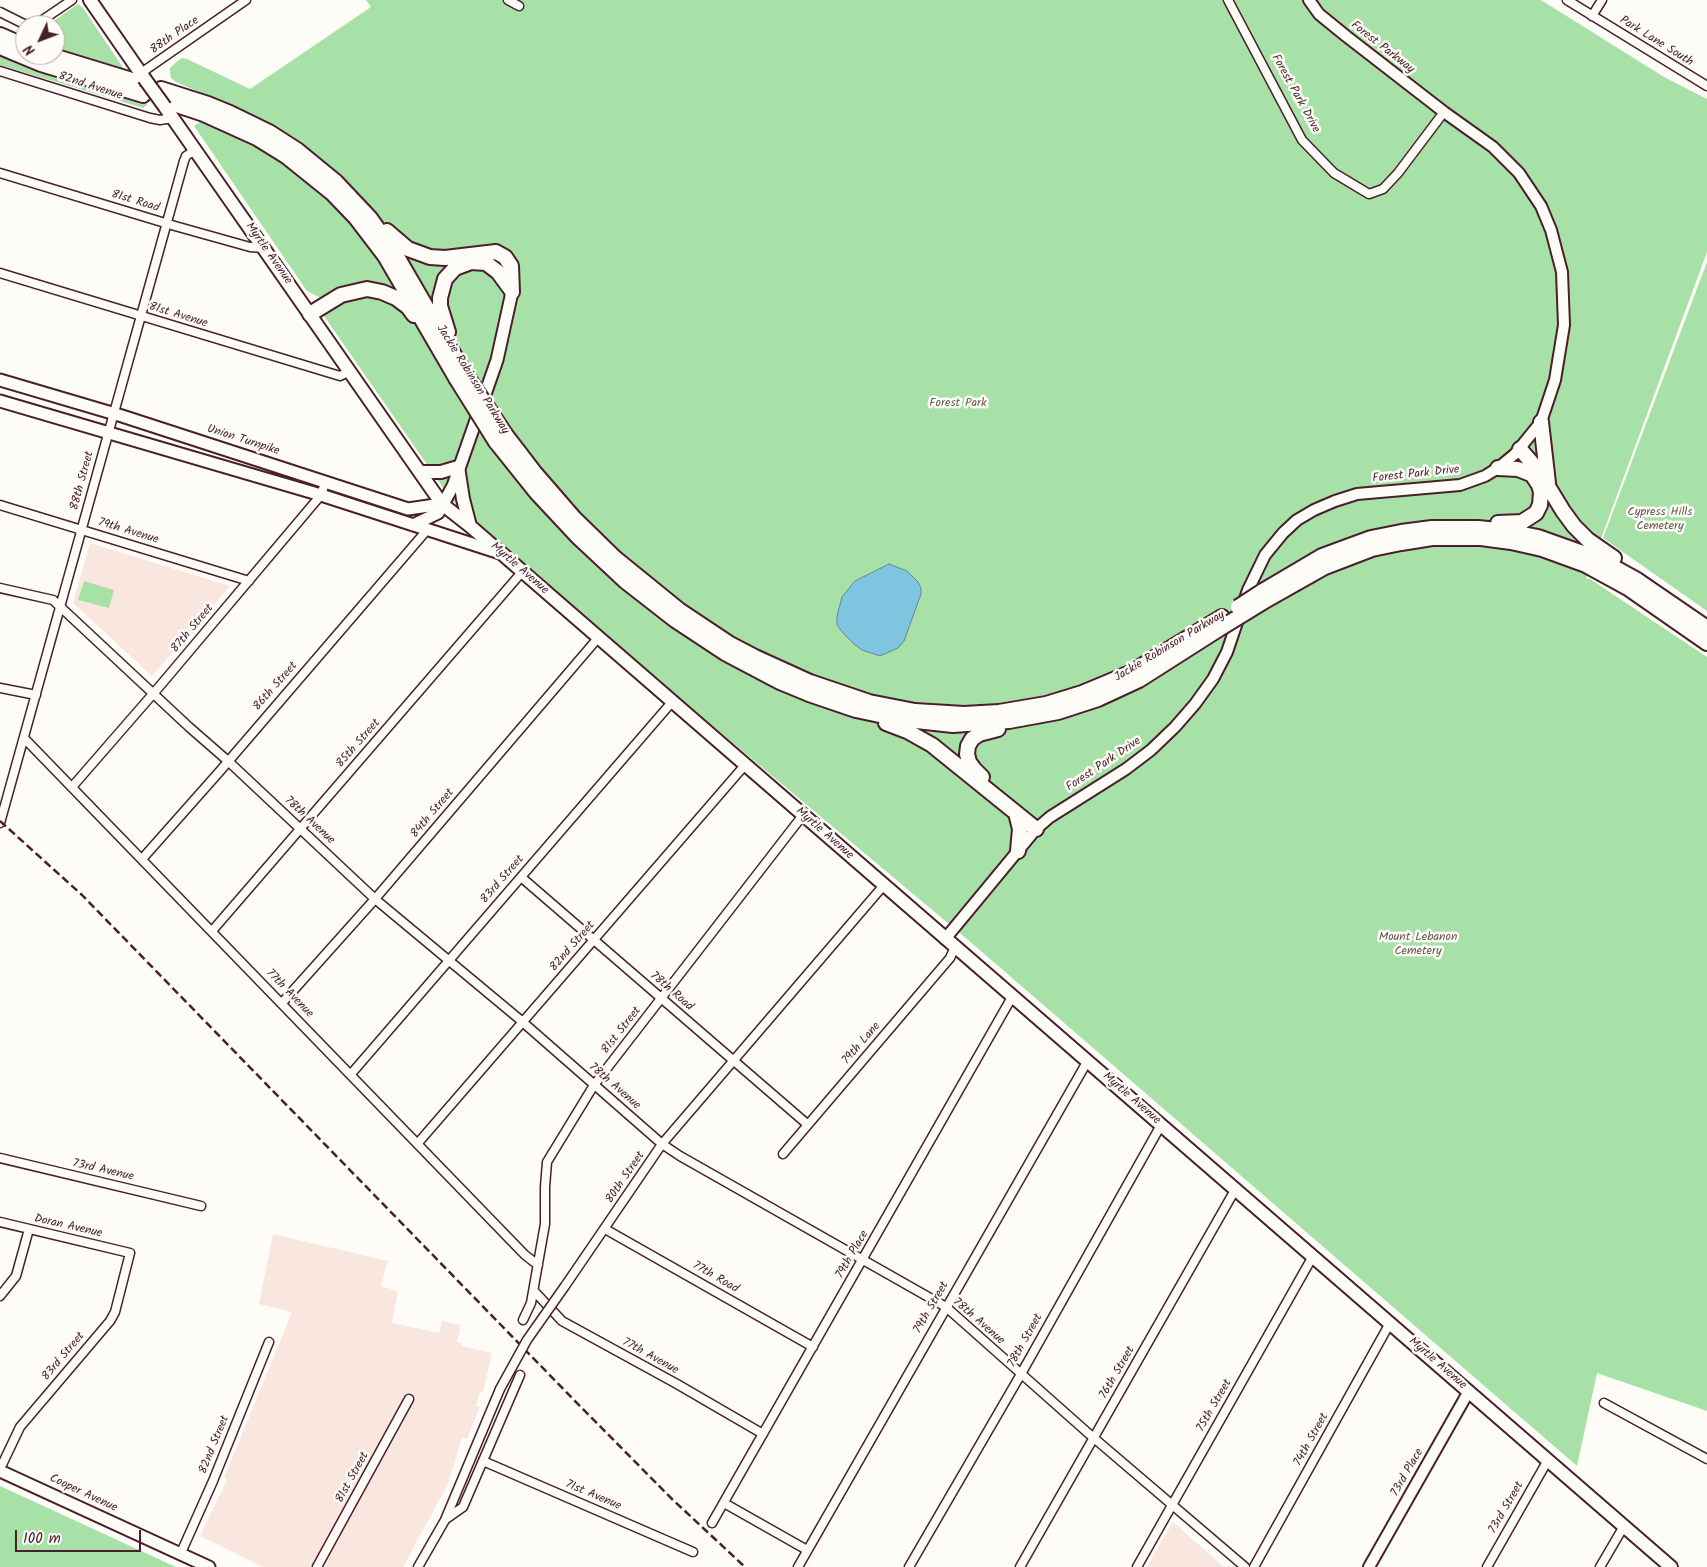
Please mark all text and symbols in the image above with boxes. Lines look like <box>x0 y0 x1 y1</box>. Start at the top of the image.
street label: 88th Place <box>148 14 202 58</box>
street label: Park Lane South <box>1617 14 1695 70</box>
north arrow <box>15 15 65 65</box>
street label: Forest Parkway <box>1347 19 1417 77</box>
text: N <box>19 39 41 60</box>
street label: Forest Park Drive <box>1268 52 1322 136</box>
street label: 82nd Avenue <box>56 70 124 104</box>
street label: 81st Road <box>109 188 161 216</box>
street label: Myrtle Avenue <box>241 220 295 288</box>
street label: 81st Avenue <box>147 300 209 332</box>
street label: Jackie Robinson Parkway <box>432 323 512 437</box>
park label: Forest Park <box>929 397 987 411</box>
street label: Union Turnpike <box>205 423 281 459</box>
street label: 88th Street <box>68 450 98 512</box>
street label: Forest Park Drive <box>1372 463 1460 487</box>
park label: Cypress Hills Cemetery <box>1628 506 1692 534</box>
street label: 79th Avenue <box>96 516 160 548</box>
street label: Myrtle Avenue <box>487 540 551 598</box>
street label: 87th Street <box>168 602 218 656</box>
street label: Jackie Robinson Parkway <box>1112 608 1228 686</box>
street label: 86th Street <box>251 660 301 714</box>
street label: 85th Street <box>334 717 384 771</box>
street label: Forest Park Drive <box>1064 735 1144 795</box>
street label: 84th Street <box>408 786 458 842</box>
street label: 78th Avenue <box>281 794 337 848</box>
street label: Myrtle Avenue <box>792 805 856 863</box>
street label: 83rd Street <box>478 853 528 907</box>
street label: 82nd Street <box>547 919 599 975</box>
park label: Mount Lebanon Cemetery <box>1379 931 1457 959</box>
street label: 77th Avenue <box>262 967 316 1021</box>
street label: 78th Road <box>646 969 696 1015</box>
street label: 81st Street <box>599 1005 645 1057</box>
street label: 79th Lane <box>840 1020 884 1068</box>
street label: 78th Avenue <box>585 1061 643 1113</box>
street label: Myrtle Avenue <box>1099 1070 1163 1128</box>
street label: 80th Street <box>603 1149 649 1207</box>
street label: 73rd Avenue <box>71 1157 135 1185</box>
street label: Doran Avenue <box>33 1212 103 1242</box>
street label: 79th Place <box>833 1228 873 1282</box>
street label: 77th Road <box>689 1259 741 1297</box>
street label: 79th Street <box>911 1279 953 1337</box>
street label: 78th Avenue <box>949 1296 1007 1348</box>
street label: 78th Street <box>1005 1312 1047 1370</box>
street label: 83rd Street <box>39 1330 89 1384</box>
street label: Myrtle Avenue <box>1405 1335 1469 1393</box>
street label: 77th Avenue <box>619 1336 681 1378</box>
street label: 76th Street <box>1097 1344 1139 1402</box>
street label: 75th Street <box>1194 1377 1236 1435</box>
street label: 74th Street <box>1292 1411 1332 1469</box>
street label: 82nd Street <box>197 1414 233 1476</box>
street label: 73rd Place <box>1389 1446 1427 1500</box>
street label: 81st Street <box>333 1450 373 1506</box>
street label: Cooper Avenue <box>47 1472 119 1516</box>
street label: 71st Avenue <box>563 1478 623 1514</box>
street label: 73rd Street <box>1486 1479 1528 1537</box>
scale bar <box>18 1520 144 1552</box>
text: 100 m <box>23 1527 61 1551</box>

